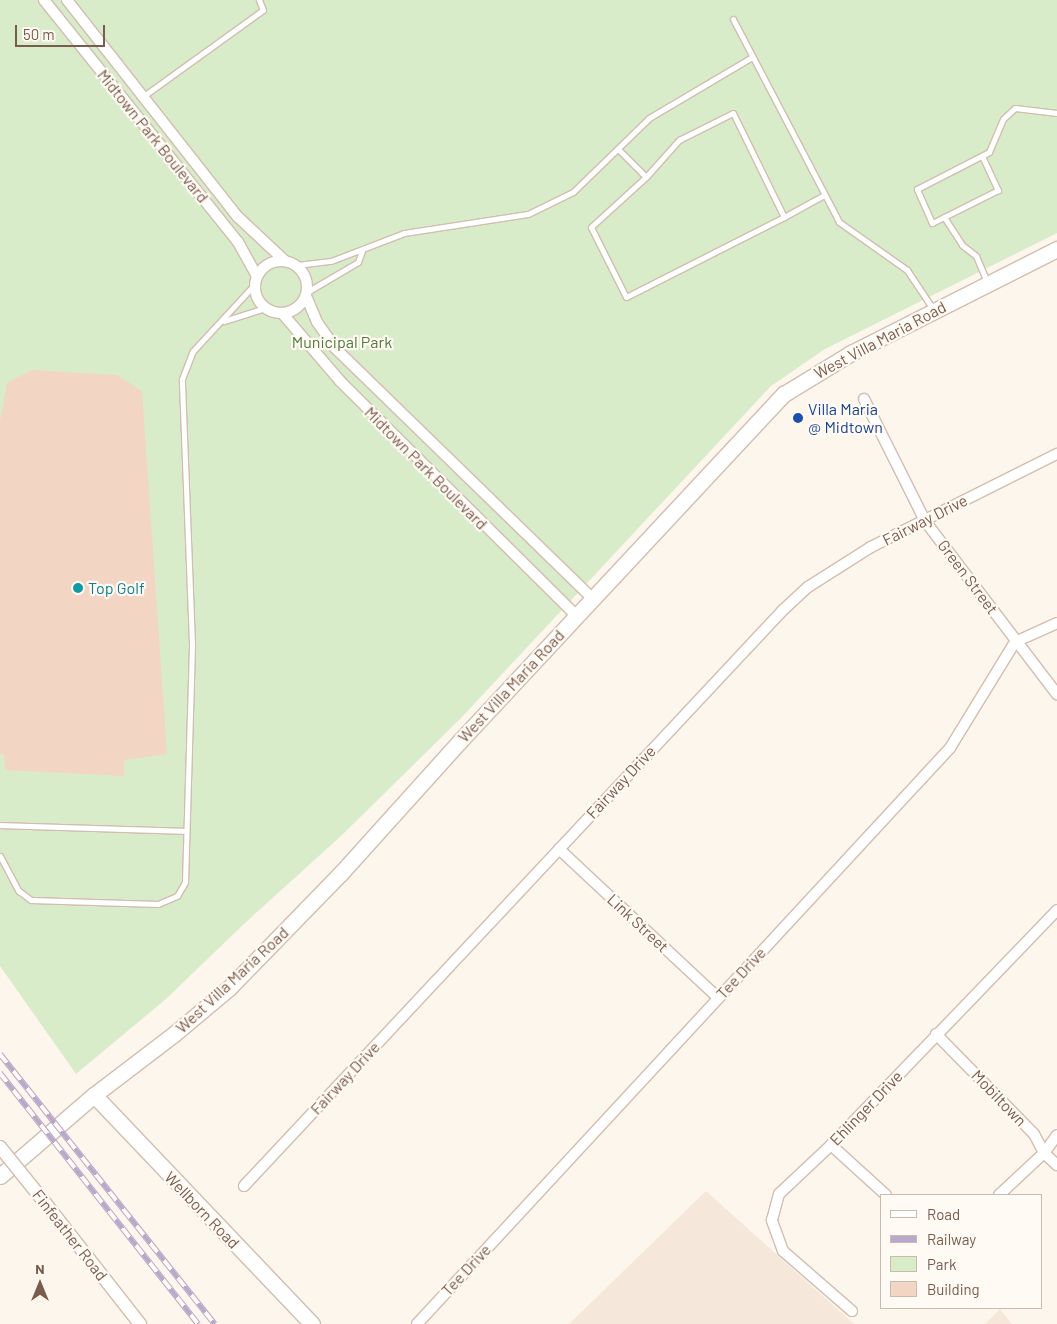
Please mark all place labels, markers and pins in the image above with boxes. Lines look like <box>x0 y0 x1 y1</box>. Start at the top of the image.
place label: Villa Maria @ Midtown <box>808 399 883 437</box>
marker: Villa Maria @ Midtown <box>792 412 804 424</box>
place label: Top Golf <box>88 578 145 598</box>
marker: Top Golf <box>72 582 84 594</box>

